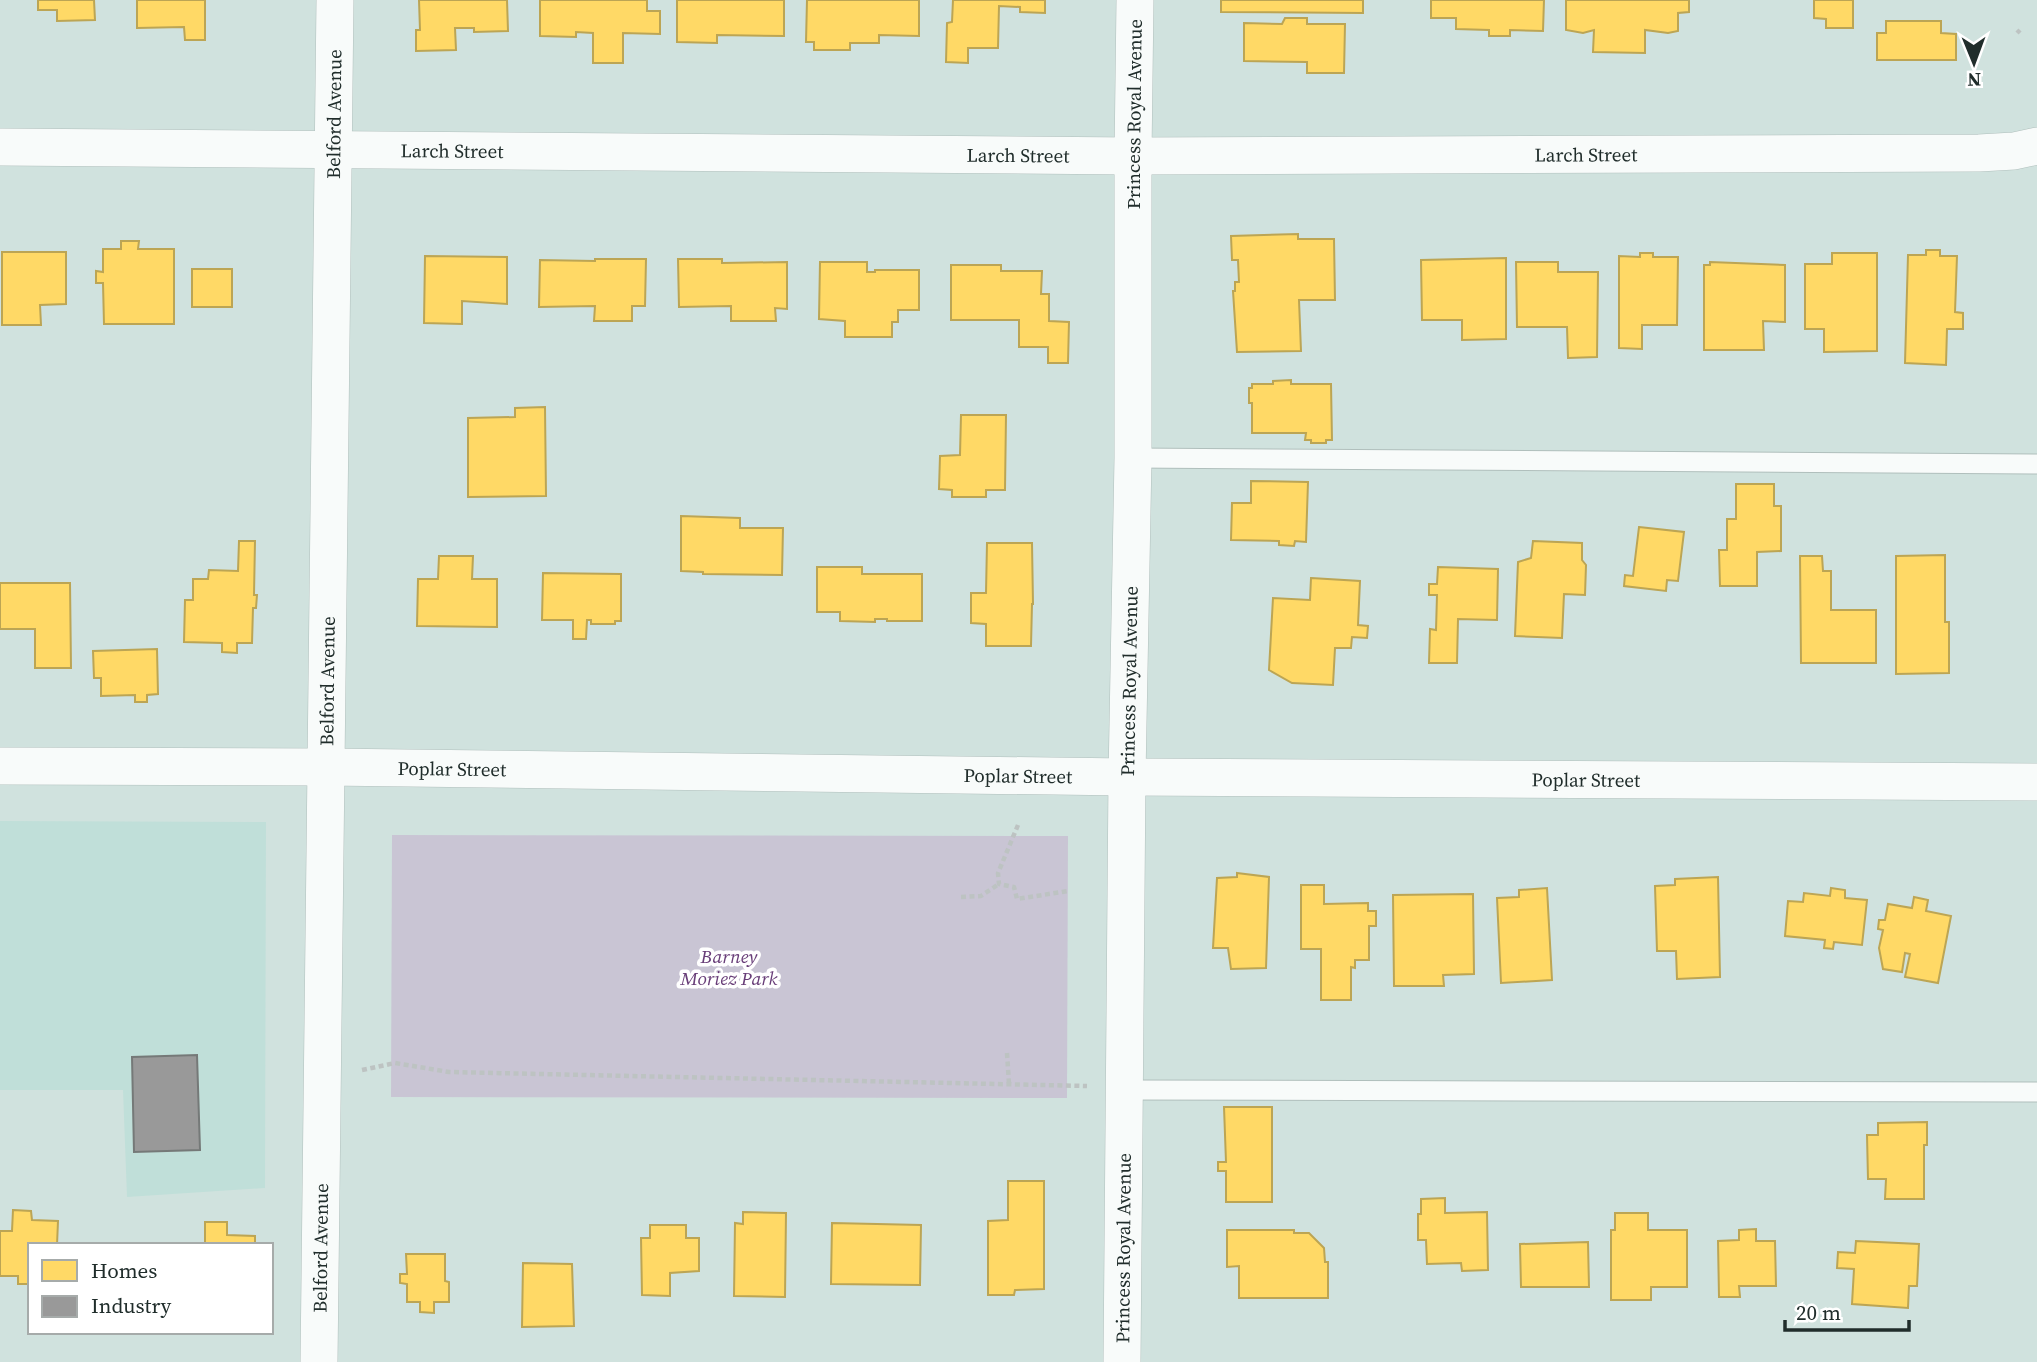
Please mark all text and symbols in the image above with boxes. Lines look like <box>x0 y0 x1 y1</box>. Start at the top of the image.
street label: Princess Royal Avenue <box>1120 19 1148 209</box>
north arrow <box>1939 28 2009 98</box>
street label: Belford Avenue <box>320 49 347 179</box>
text: N <box>1967 67 1981 93</box>
street label: Larch Street <box>400 137 504 164</box>
street label: Larch Street <box>1534 141 1638 168</box>
street label: Larch Street <box>966 142 1070 169</box>
street label: Princess Royal Avenue <box>1114 586 1144 776</box>
street label: Belford Avenue <box>313 616 341 746</box>
street label: Poplar Street <box>397 755 507 782</box>
street label: Poplar Street <box>963 762 1073 789</box>
street label: Poplar Street <box>1532 766 1641 793</box>
park label: Barney Moriez Park <box>679 943 778 991</box>
street label: Princess Royal Avenue <box>1109 1153 1137 1343</box>
street label: Belford Avenue <box>307 1183 334 1313</box>
legend <box>28 1243 273 1334</box>
text: Homes <box>91 1256 157 1285</box>
scale bar <box>1785 1288 1909 1332</box>
text: Industry <box>91 1291 171 1320</box>
text: 20 m <box>1796 1298 1841 1327</box>

